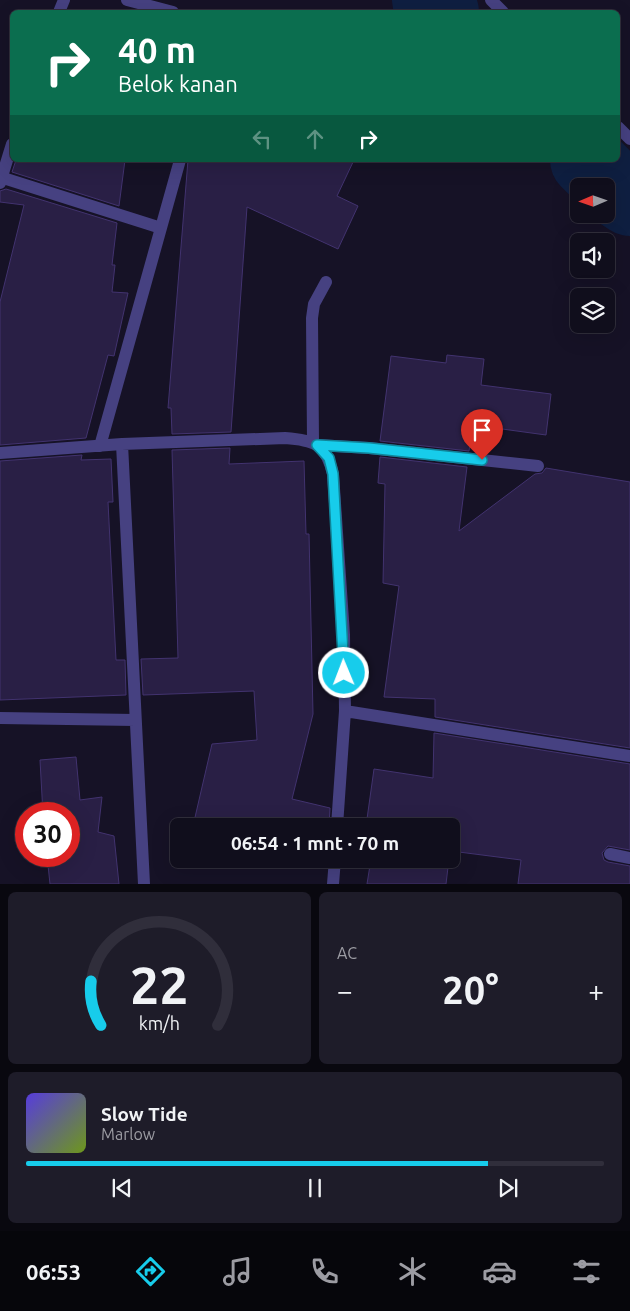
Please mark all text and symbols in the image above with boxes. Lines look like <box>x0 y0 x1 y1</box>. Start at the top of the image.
icon: right <box>35 30 100 95</box>
text: 40 m <box>118 30 196 70</box>
text: Belok kanan <box>118 71 238 96</box>
icon: left <box>248 125 276 153</box>
icon: ahead <box>301 125 329 153</box>
icon: right <box>354 125 382 153</box>
north arrow <box>570 178 615 222</box>
map controls <box>570 178 615 333</box>
button: sound <box>570 233 615 278</box>
button: layers <box>570 288 615 333</box>
pin <box>461 409 503 460</box>
icon: arrive <box>468 416 496 444</box>
position arrow <box>317 646 369 698</box>
speed limit sign: 30 <box>15 802 80 867</box>
text: 06:54 · 1 mnt · 70 m <box>231 832 399 854</box>
text: AC <box>337 944 357 962</box>
text: 22 <box>130 956 189 1014</box>
text: 20° <box>442 969 499 1011</box>
text: − <box>337 975 353 1006</box>
text: + <box>588 975 604 1006</box>
text: km/h <box>139 1013 180 1033</box>
text: Slow Tide <box>101 1103 188 1125</box>
text: Marlow <box>101 1125 155 1143</box>
icon: previous <box>108 1174 136 1202</box>
icon: pause <box>301 1174 329 1202</box>
icon: next <box>494 1174 522 1202</box>
icon: directions <box>133 1254 168 1289</box>
icon: music <box>220 1254 255 1289</box>
icon: phone <box>307 1254 342 1289</box>
icon: climate <box>395 1254 430 1289</box>
icon: car <box>482 1254 517 1289</box>
icon: filters <box>569 1254 604 1289</box>
text: 06:53 <box>26 1259 81 1284</box>

